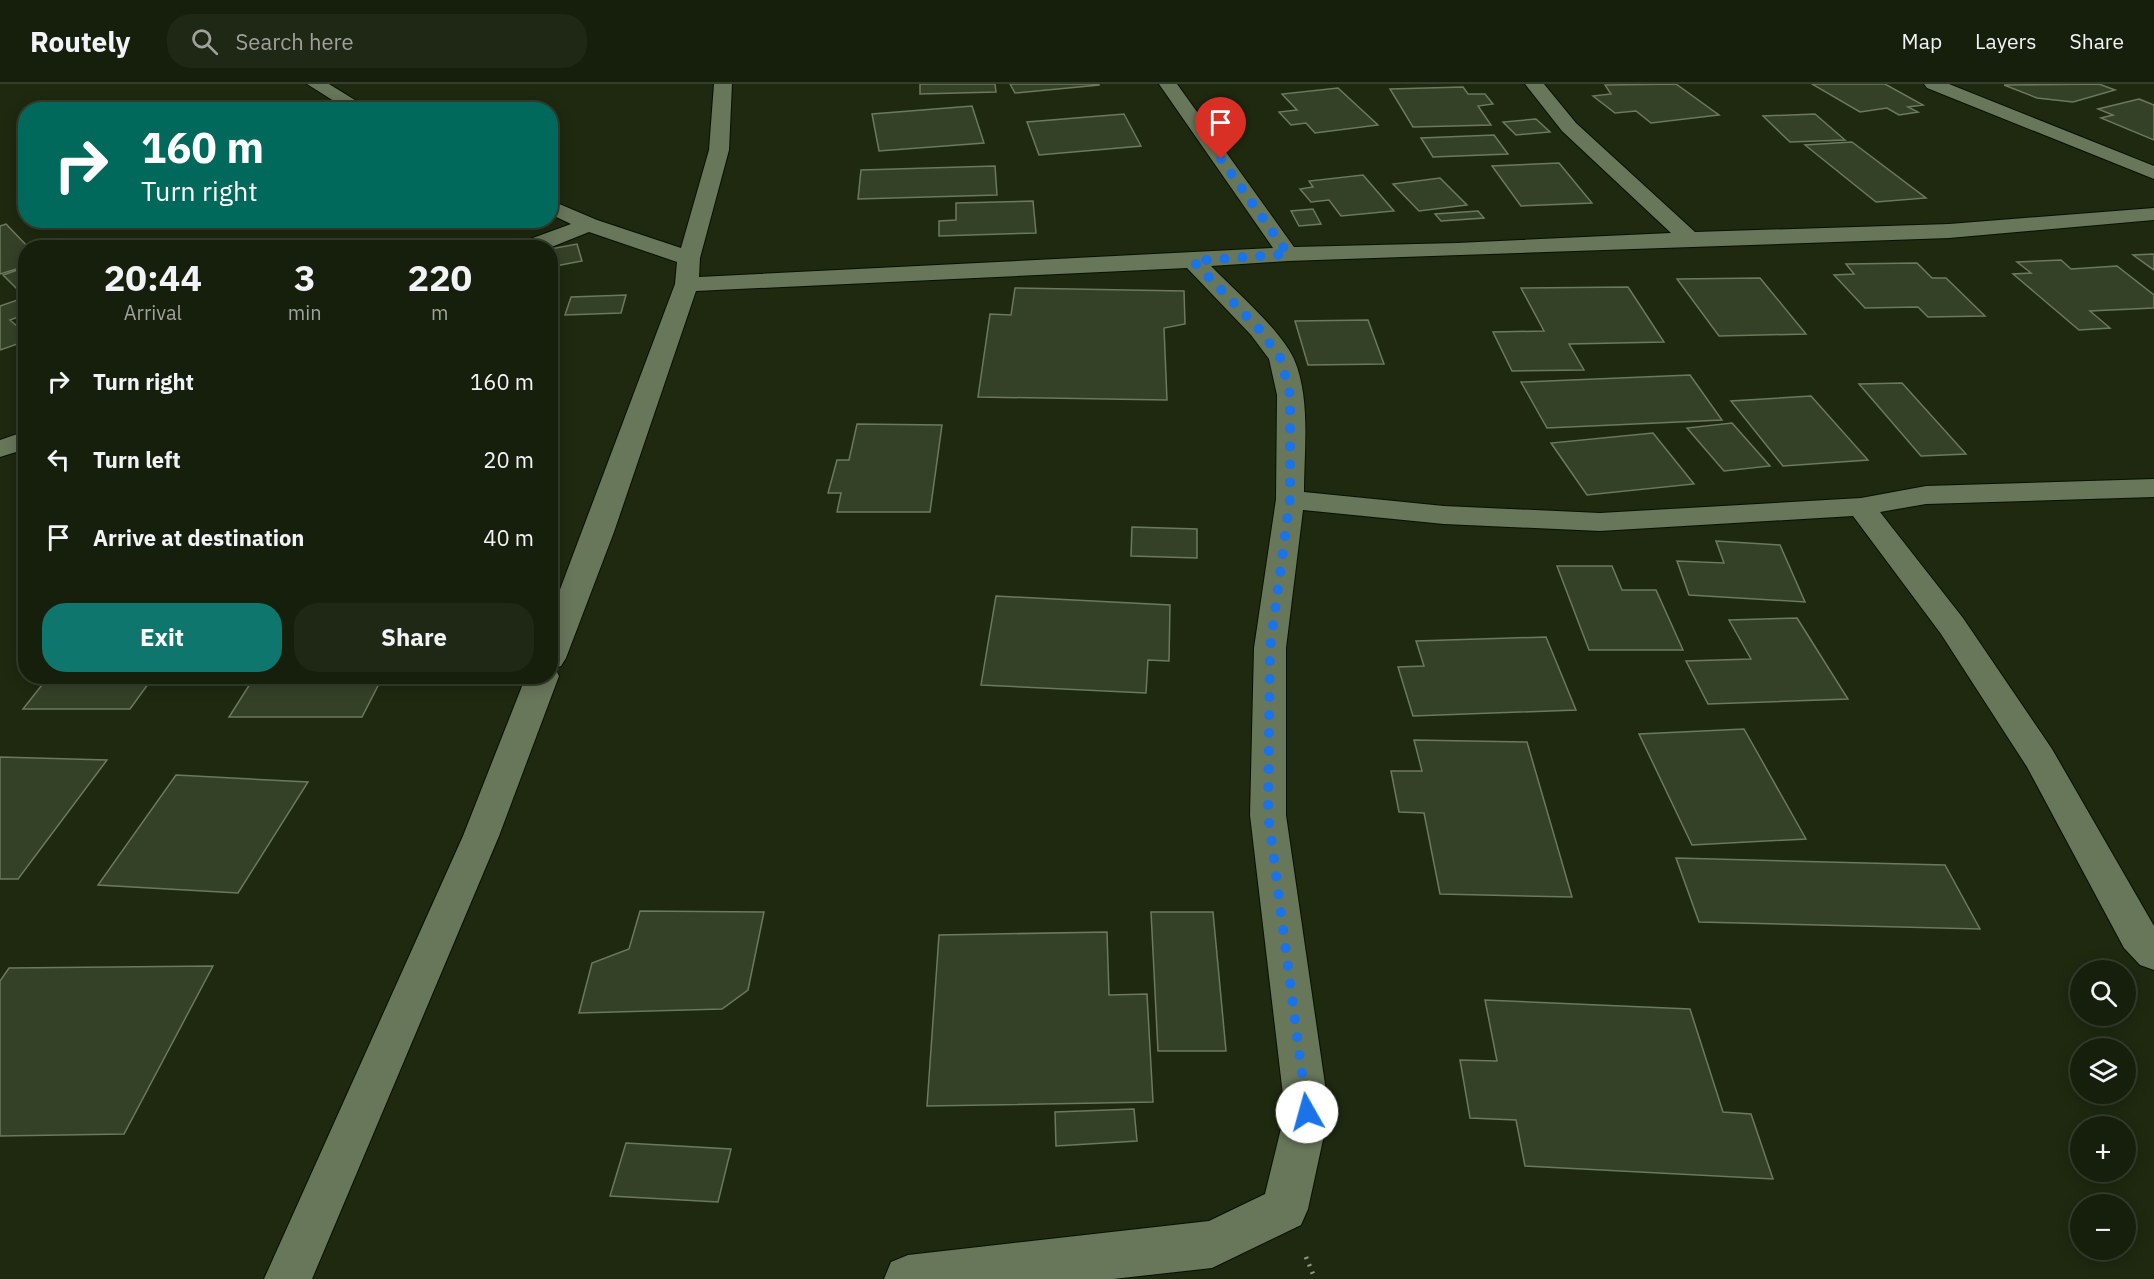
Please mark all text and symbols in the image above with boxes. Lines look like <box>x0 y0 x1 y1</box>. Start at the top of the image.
search box <box>167 14 587 68</box>
text: Routely <box>30 23 131 60</box>
icon: search <box>188 25 221 58</box>
text: Search here <box>236 27 354 56</box>
text: Map <box>1902 27 1942 55</box>
text: Layers <box>1975 27 2037 55</box>
text: Share <box>2070 27 2124 55</box>
pin <box>1195 97 1246 159</box>
icon: arrive <box>1204 106 1237 139</box>
text: 160 m <box>141 120 264 175</box>
icon: right <box>42 126 120 204</box>
text: Turn right <box>141 173 258 208</box>
text: 20:44 <box>104 254 202 301</box>
text: 3 <box>294 254 316 301</box>
text: 220 <box>407 254 472 301</box>
text: Arrival <box>124 299 182 326</box>
text: min <box>288 299 322 326</box>
text: m <box>431 299 449 326</box>
icon: right <box>42 365 75 398</box>
text: Turn right <box>93 367 194 396</box>
text: 160 m <box>470 367 534 396</box>
icon: left <box>42 443 75 476</box>
text: Turn left <box>93 445 181 474</box>
text: 20 m <box>483 445 534 474</box>
icon: arrive <box>42 521 75 554</box>
text: Arrive at destination <box>93 523 304 552</box>
text: 40 m <box>483 523 534 552</box>
button: Exit <box>42 603 282 672</box>
button: Share <box>294 603 534 672</box>
map controls <box>2070 960 2136 1260</box>
button: search <box>2070 960 2136 1026</box>
button: layers <box>2070 1038 2136 1104</box>
position arrow <box>1275 1080 1339 1144</box>
button: + <box>2070 1116 2136 1182</box>
button: − <box>2070 1194 2136 1260</box>

